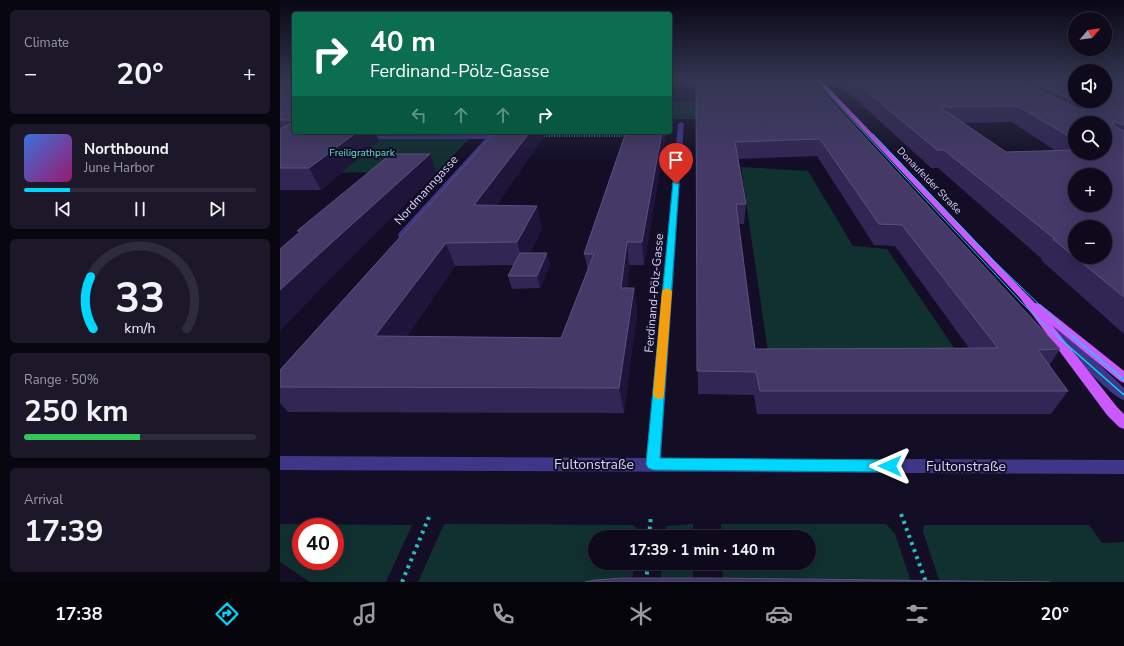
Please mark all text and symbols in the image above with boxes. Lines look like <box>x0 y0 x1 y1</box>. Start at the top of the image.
north arrow <box>1068 12 1112 56</box>
map controls <box>1068 12 1112 264</box>
text: 40 m <box>370 23 436 61</box>
icon: right <box>304 28 356 80</box>
text: Climate <box>24 34 69 52</box>
text: 20° <box>116 54 164 95</box>
text: − <box>24 59 37 89</box>
text: + <box>243 59 256 89</box>
text: Ferdinand-Pölz-Gasse <box>370 59 549 83</box>
button: sound <box>1068 64 1112 108</box>
icon: left <box>408 104 430 126</box>
icon: ahead <box>450 104 472 126</box>
icon: ahead <box>492 104 514 126</box>
icon: right <box>534 104 556 126</box>
button: search <box>1068 116 1112 160</box>
text: Northbound <box>84 139 169 159</box>
pin <box>659 143 693 184</box>
street label: Donaufelder Straße <box>894 144 965 217</box>
park label: Freiligrathpark <box>329 146 396 160</box>
icon: arrive <box>665 149 687 171</box>
street label: Nordmanngasse <box>390 152 462 228</box>
text: June Harbor <box>84 159 154 177</box>
button: + <box>1068 168 1112 212</box>
icon: previous <box>52 198 74 220</box>
icon: pause <box>129 198 151 220</box>
icon: next <box>206 198 228 220</box>
button: − <box>1068 220 1112 264</box>
street label: Ferdinand-Pölz-Gasse <box>641 233 667 353</box>
text: 33 <box>115 270 165 327</box>
text: km/h <box>124 319 156 338</box>
text: Range · 50% <box>24 371 99 389</box>
text: 250 km <box>24 391 129 432</box>
position arrow <box>869 445 911 487</box>
street label: Fultonstraße <box>554 455 634 474</box>
street label: Fultonstraße <box>926 457 1006 476</box>
text: Arrival <box>24 491 63 509</box>
text: 17:39 <box>24 511 103 552</box>
speed limit sign: 40 <box>292 518 344 570</box>
text: 17:39 · 1 min · 140 m <box>629 540 775 560</box>
icon: directions <box>213 600 241 628</box>
icon: music <box>351 600 379 628</box>
icon: phone <box>489 600 517 628</box>
icon: climate <box>627 600 655 628</box>
icon: car <box>765 600 793 628</box>
icon: filters <box>903 600 931 628</box>
text: 17:38 <box>55 602 103 626</box>
text: 20° <box>1041 602 1069 626</box>

